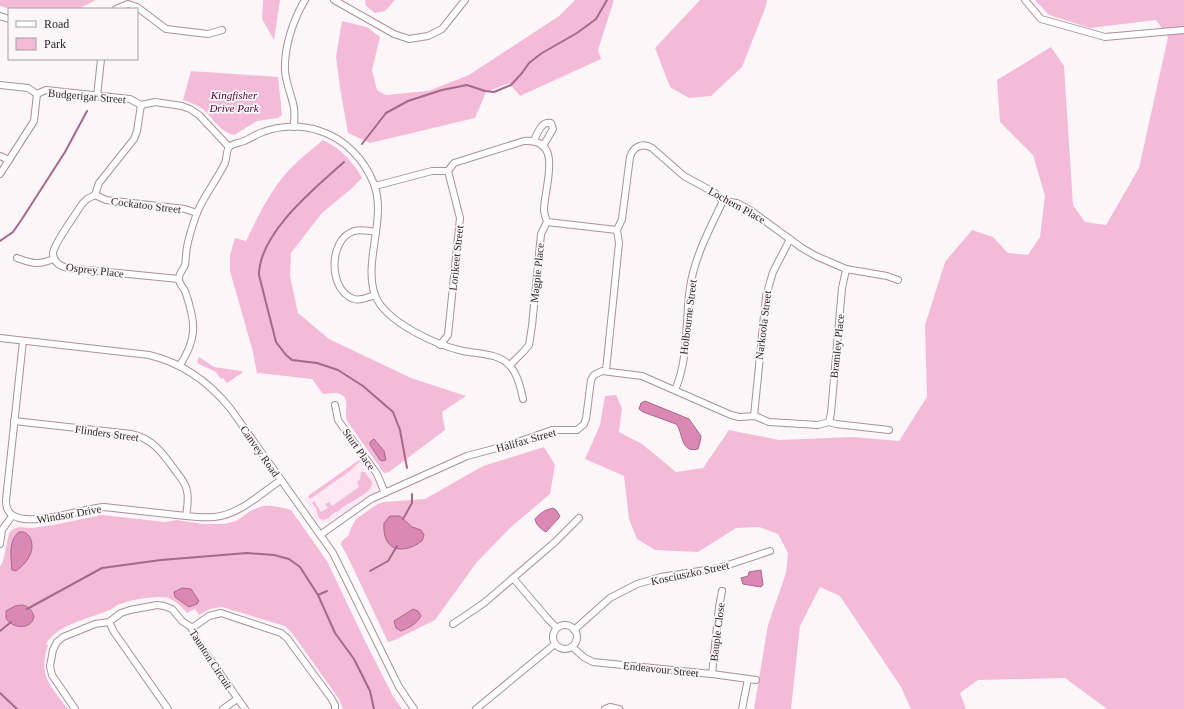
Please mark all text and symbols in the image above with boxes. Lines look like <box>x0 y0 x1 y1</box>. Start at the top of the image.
legend <box>8 8 138 60</box>
text: Road <box>44 17 69 31</box>
text: Park <box>44 37 66 51</box>
street label: Budgerigar Street <box>48 87 126 105</box>
park label: Kingfisher Drive Park <box>208 89 260 114</box>
street label: Lochern Place <box>706 184 768 226</box>
street label: Cockatoo Street <box>110 195 182 215</box>
street label: Lorikeet Street <box>447 225 465 291</box>
street label: Magpie Place <box>528 242 546 304</box>
street label: Osprey Place <box>65 260 125 280</box>
street label: Holbourne Street <box>677 279 699 355</box>
street label: Narkoola Street <box>753 290 773 360</box>
street label: Bramley Place <box>828 313 846 379</box>
street label: Flinders Street <box>74 423 140 443</box>
street label: Canvey Road <box>238 423 282 479</box>
street label: Sturt Place <box>340 426 378 472</box>
street label: Halifax Street <box>495 426 557 454</box>
street label: Windsor Drive <box>36 502 102 526</box>
street label: Kosciuszko Street <box>650 559 730 587</box>
street label: Bauple Close <box>707 602 727 662</box>
street label: Taunton Circuit <box>187 627 235 691</box>
street label: Endeavour Street <box>623 659 699 679</box>

